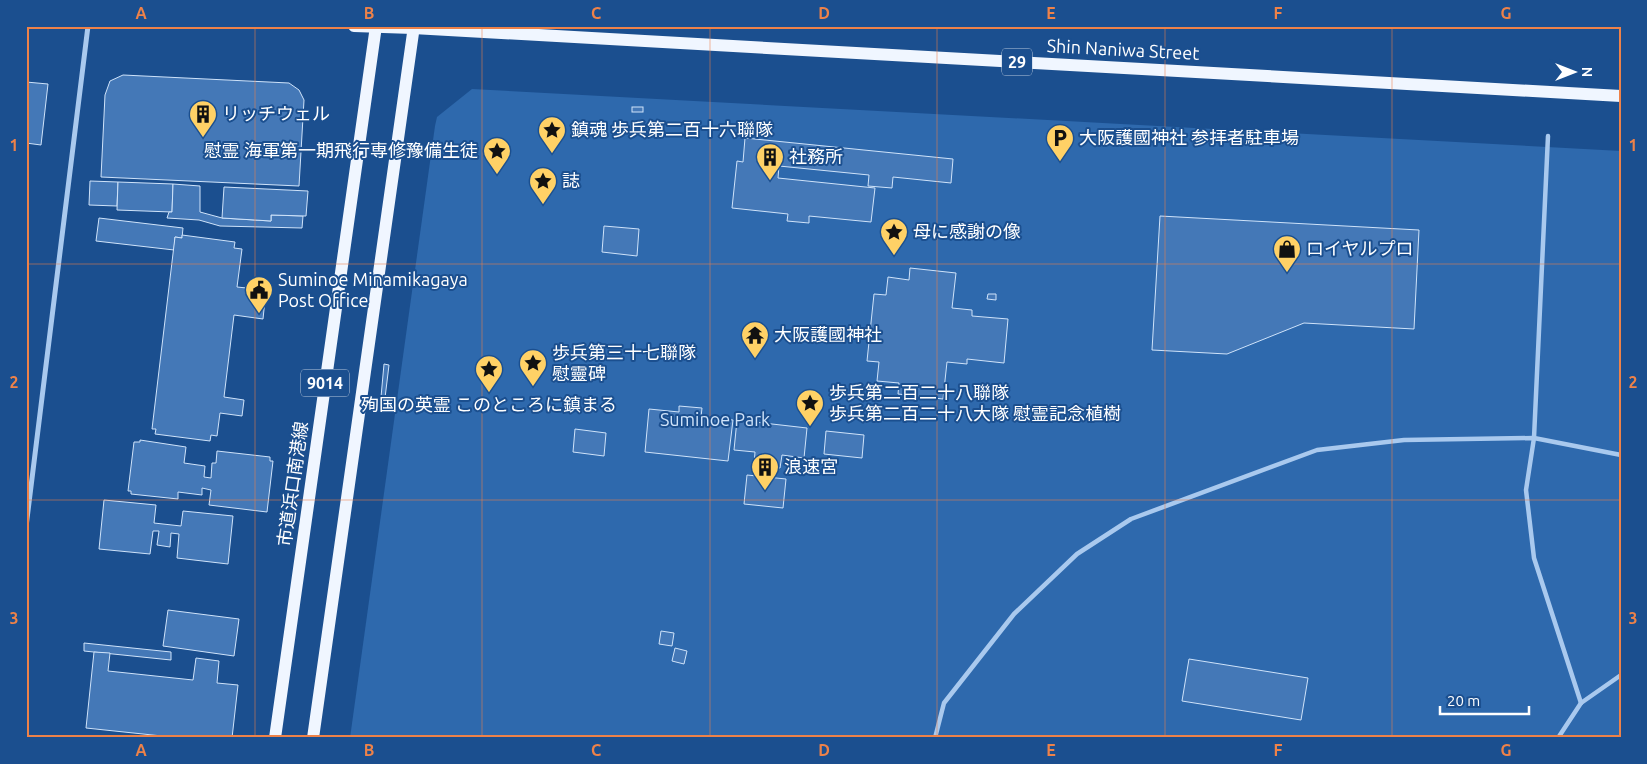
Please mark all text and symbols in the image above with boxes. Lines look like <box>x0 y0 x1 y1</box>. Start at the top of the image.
text: A <box>135 4 147 22</box>
text: B <box>364 4 374 22</box>
text: C <box>591 4 601 22</box>
text: D <box>818 4 830 22</box>
text: E <box>1046 4 1056 22</box>
text: F <box>1274 4 1283 22</box>
text: G <box>1500 4 1512 22</box>
street label: Shin Naniwa Street <box>1046 35 1200 63</box>
road number: 29 <box>1002 48 1032 76</box>
north arrow <box>1550 48 1600 98</box>
text: N <box>1579 67 1595 77</box>
building icon: リッチウェル <box>188 99 218 138</box>
place label: リッチウェル <box>222 103 330 123</box>
place icon: 鎮魂 歩兵第二百十六聯隊 <box>537 115 567 154</box>
place label: 鎮魂 歩兵第二百十六聯隊 <box>571 119 773 139</box>
parking icon: 大阪護國神社 参拝者駐車場 <box>1045 123 1075 162</box>
place label: 大阪護國神社 参拝者駐車場 <box>1079 127 1299 147</box>
text: 1 <box>9 136 19 154</box>
place icon: 慰霊 海軍第一期飛行専修豫備生徒 <box>482 136 512 175</box>
text: 1 <box>1628 136 1638 154</box>
place label: 慰霊 海軍第一期飛行専修豫備生徒 <box>204 140 478 160</box>
building icon: 社務所 <box>755 142 785 181</box>
place label: 社務所 <box>789 146 843 166</box>
place icon: 誌 <box>528 166 558 205</box>
place label: 誌 <box>562 170 580 190</box>
place icon: 母に感謝の像 <box>879 217 909 256</box>
place label: 母に感謝の像 <box>913 221 1021 241</box>
shop icon: ロイヤルプロ <box>1272 234 1302 273</box>
place label: ロイヤルプロ <box>1306 238 1413 258</box>
place label: Suminoe Minamikagaya Post Office <box>278 269 468 310</box>
public building icon: Suminoe Minamikagaya Post Office <box>244 275 274 314</box>
temple icon: 大阪護國神社 <box>740 320 770 359</box>
place label: 大阪護國神社 <box>774 324 882 344</box>
place label: 歩兵第三十七聯隊 慰靈碑 <box>552 342 696 383</box>
place icon: 歩兵第三十七聯隊 慰靈碑 <box>518 348 548 387</box>
place icon: 殉国の英霊 このところに鎮まる <box>474 354 504 393</box>
road number: 9014 <box>301 369 349 396</box>
text: 2 <box>9 373 19 391</box>
text: 2 <box>1628 373 1638 391</box>
place label: 歩兵第二百二十八聯隊 歩兵第二百二十八大隊 慰霊記念植樹 <box>829 382 1121 423</box>
place icon: 歩兵第二百二十八聯隊 歩兵第二百二十八大隊 慰霊記念植樹 <box>795 388 825 427</box>
place label: 殉国の英霊 このところに鎮まる <box>361 394 617 414</box>
park label: Suminoe Park <box>660 409 770 429</box>
street label: 市道浜口南港線 <box>273 420 311 548</box>
building icon: 浪速宮 <box>750 452 780 491</box>
place label: 浪速宮 <box>784 456 838 476</box>
text: 3 <box>9 609 19 627</box>
text: 3 <box>1628 609 1638 627</box>
scale bar <box>1440 684 1528 716</box>
text: 20 m <box>1447 692 1480 709</box>
text: A <box>135 741 147 759</box>
text: B <box>364 741 374 759</box>
text: C <box>591 741 601 759</box>
text: D <box>818 741 830 759</box>
text: E <box>1046 741 1056 759</box>
text: F <box>1274 741 1283 759</box>
text: G <box>1500 741 1512 759</box>

